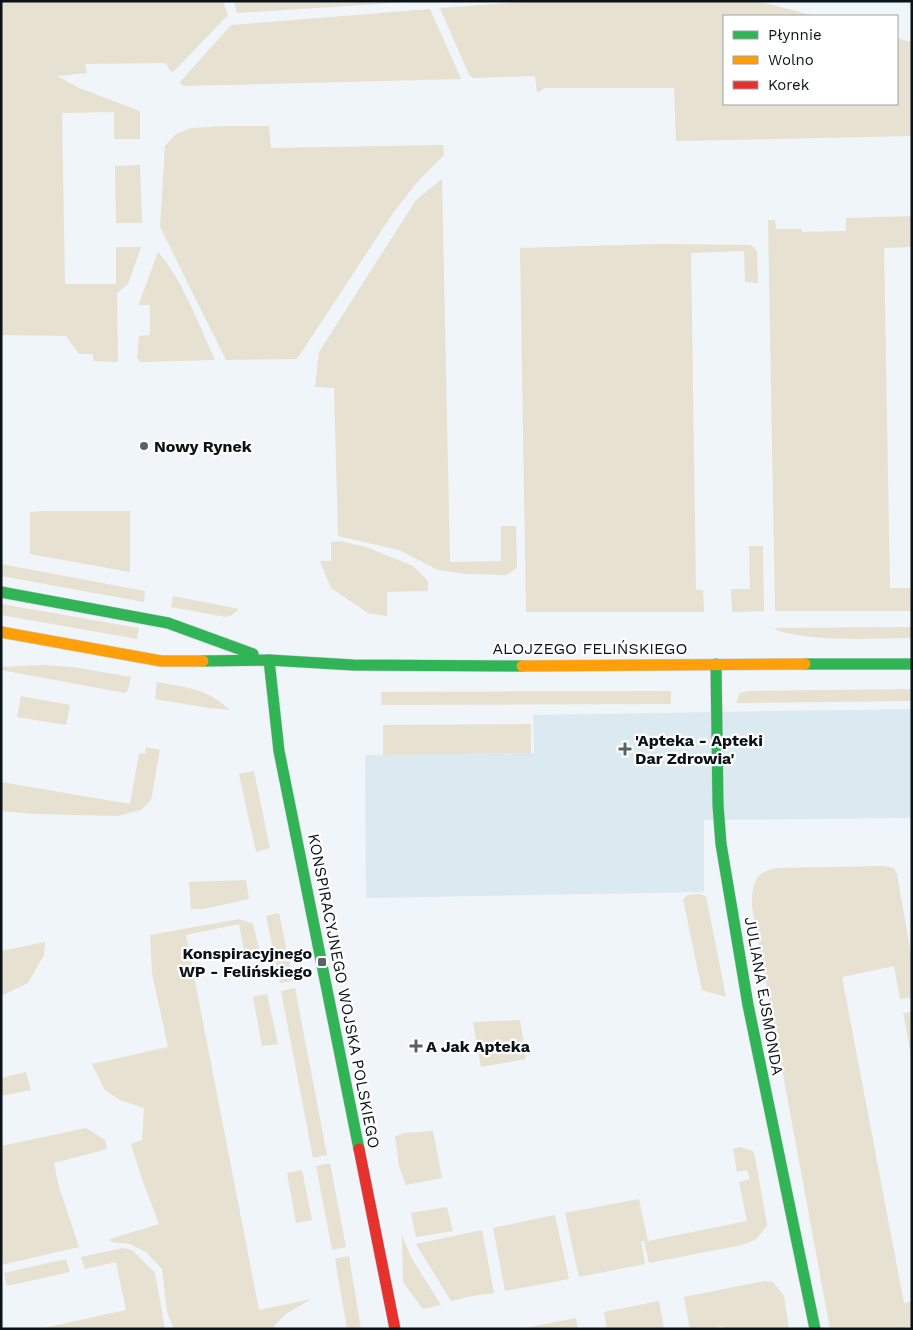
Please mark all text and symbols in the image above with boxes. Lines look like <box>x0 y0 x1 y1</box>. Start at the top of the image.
legend <box>723 15 898 105</box>
text: Płynnie <box>768 26 822 44</box>
text: Wolno <box>768 51 814 69</box>
text: Korek <box>768 76 810 94</box>
place label: Nowy Rynek <box>154 437 252 456</box>
marker: Nowy Rynek <box>138 440 150 452</box>
street label: ALOJZEGO FELIŃSKIEGO <box>493 639 687 658</box>
place label: 'Apteka - Apteki Dar Zdrowia' <box>635 731 763 768</box>
marker: 'Apteka - Apteki Dar Zdrowia' <box>619 743 631 755</box>
street label: KONSPIRACYJNEGO WOJSKA POLSKIEGO <box>304 832 384 1150</box>
street label: JULIANA EJSMONDA <box>741 915 787 1077</box>
place label: Konspiracyjnego WP - Felińskiego <box>179 944 312 981</box>
marker: Konspiracyjnego WP - Felińskiego <box>316 956 328 968</box>
place label: A Jak Apteka <box>426 1037 531 1056</box>
marker: A Jak Apteka <box>410 1040 422 1052</box>

